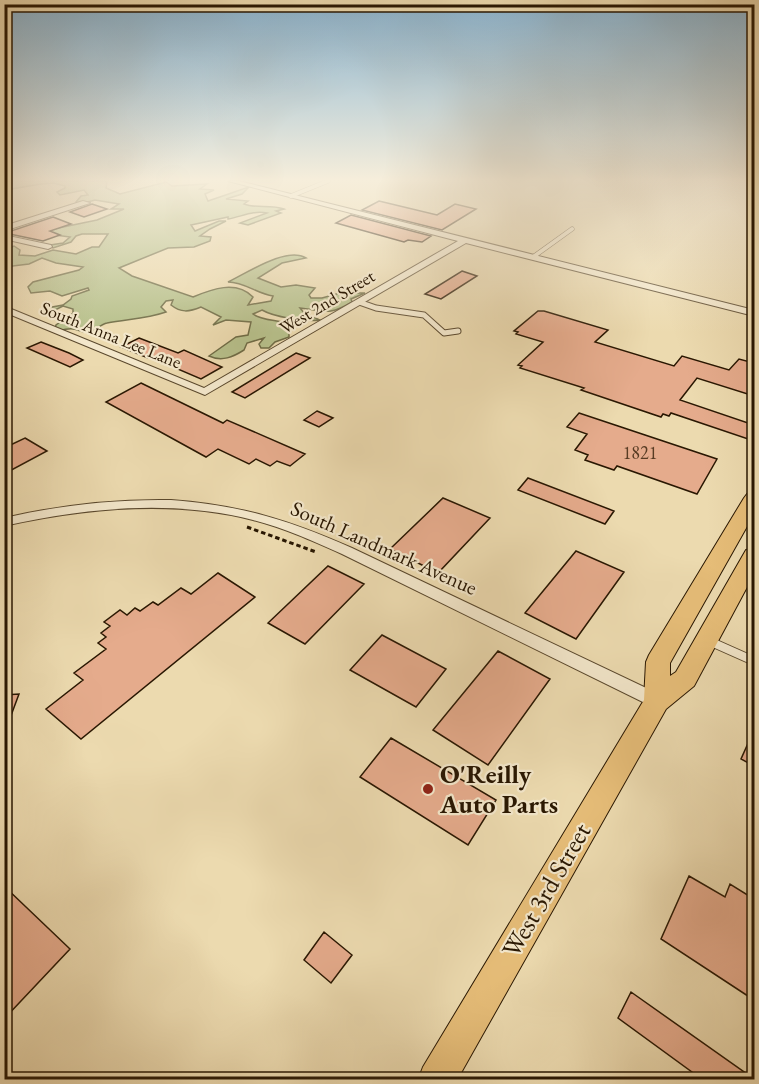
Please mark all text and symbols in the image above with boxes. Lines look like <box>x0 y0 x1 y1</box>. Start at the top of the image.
street label: West 2nd Street <box>275 264 379 339</box>
street label: South Anna Lee Lane <box>37 296 185 373</box>
house number: 1821 <box>623 441 657 464</box>
street label: South Landmark Avenue <box>287 494 482 601</box>
place label: O'Reilly Auto Parts <box>439 757 558 821</box>
marker: O'Reilly Auto Parts <box>421 782 435 796</box>
street label: West 3rd Street <box>494 817 598 963</box>

